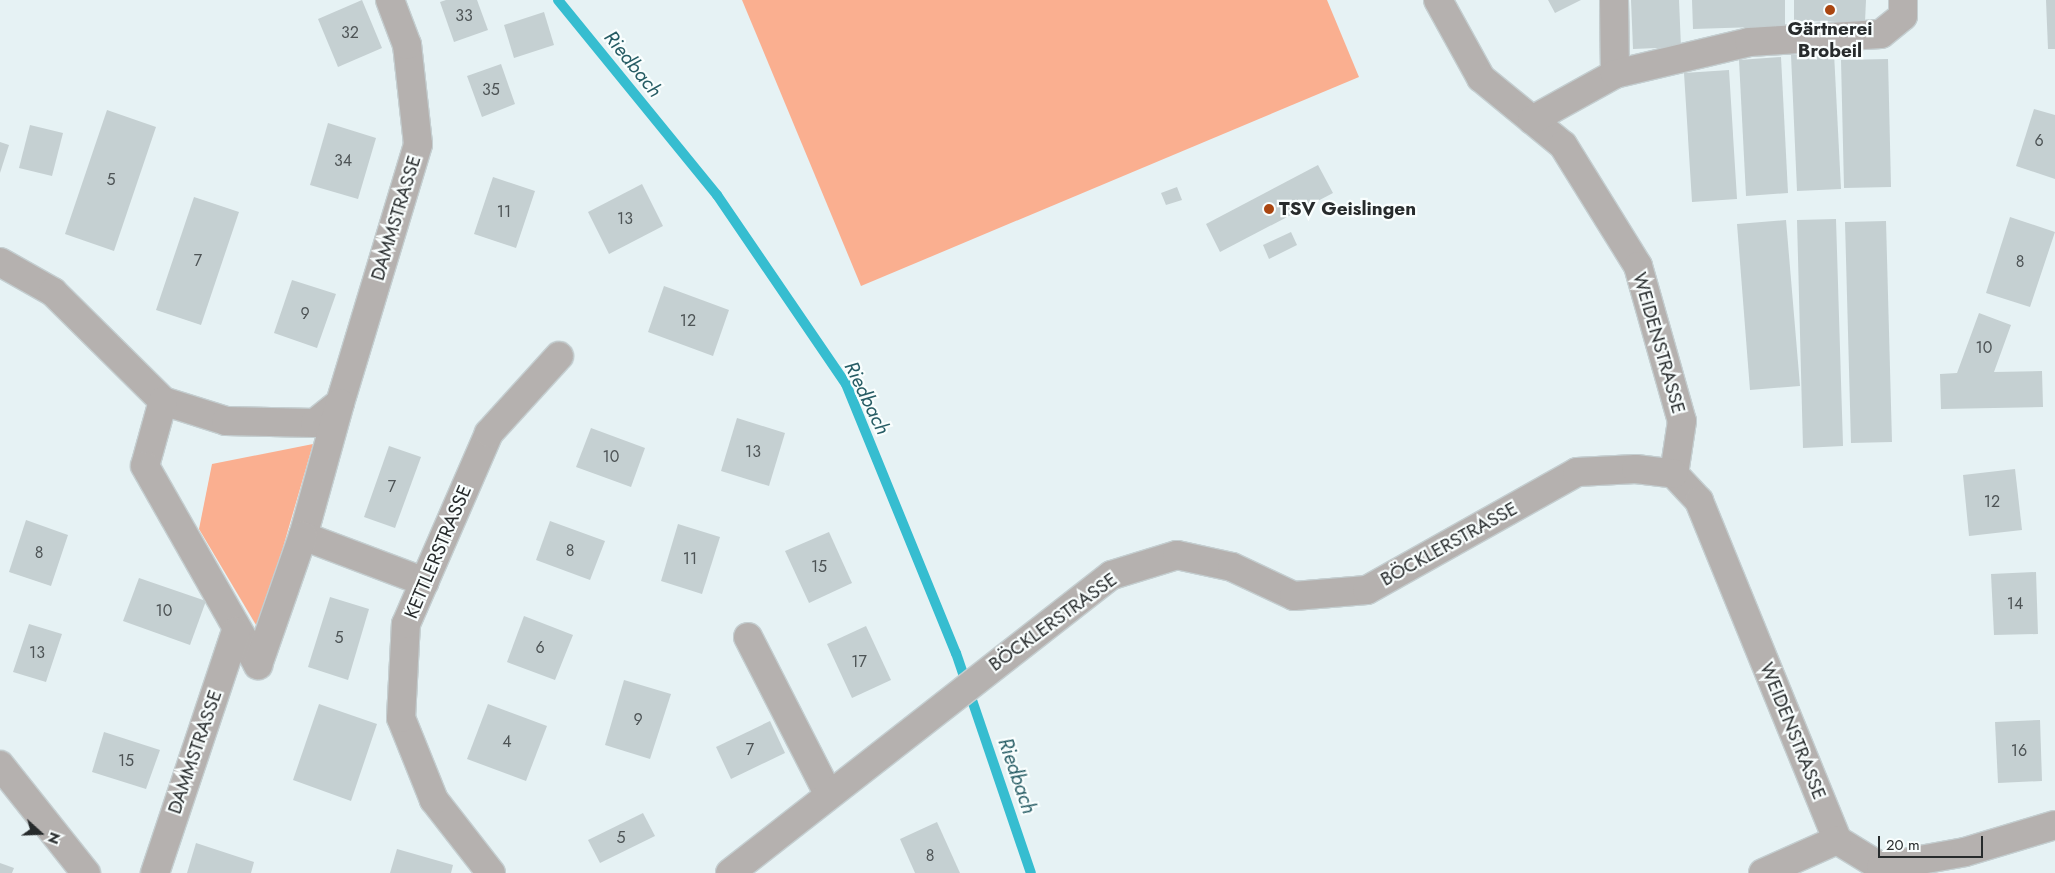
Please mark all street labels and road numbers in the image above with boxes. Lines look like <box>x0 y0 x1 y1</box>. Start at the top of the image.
street label: DAMMSTRASSE <box>366 153 426 283</box>
street label: WEIDENSTRASSE <box>1628 270 1690 416</box>
street label: KETTLERSTRASSE <box>400 482 476 622</box>
street label: BÖCKLERSTRASSE <box>1377 497 1521 591</box>
street label: BÖCKLERSTRASSE <box>985 568 1121 676</box>
street label: WEIDENSTRASSE <box>1755 659 1831 803</box>
street label: DAMMSTRASSE <box>163 687 227 817</box>

